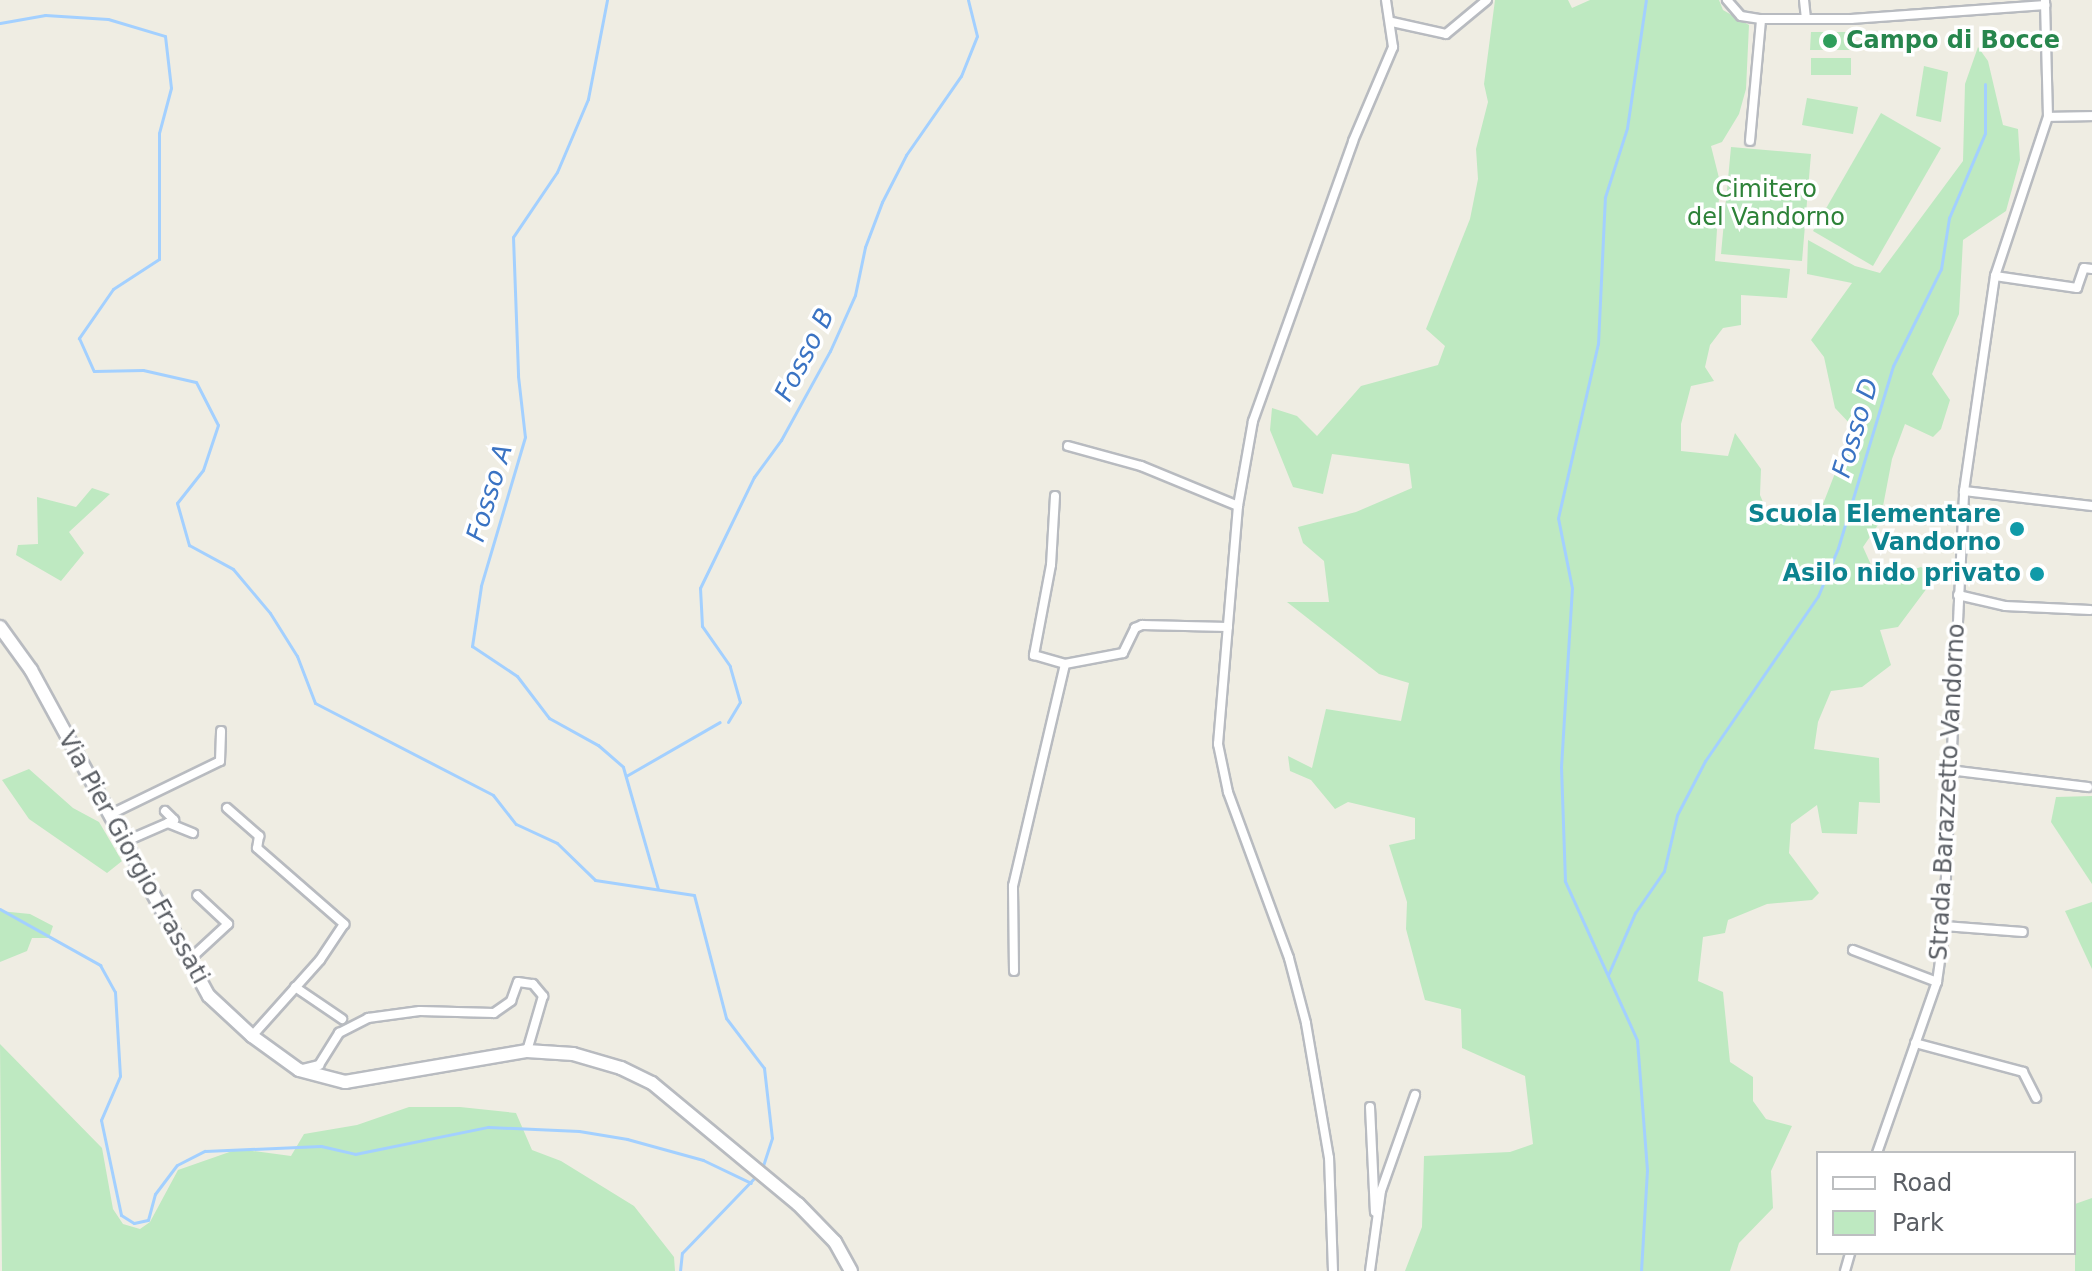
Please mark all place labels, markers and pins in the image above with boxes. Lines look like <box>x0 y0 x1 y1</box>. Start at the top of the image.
place label: Campo di Bocce <box>1846 27 2060 55</box>
marker: Campo di Bocce <box>1821 32 1839 50</box>
place label: Scuola Elementare Vandorno <box>1748 501 2001 557</box>
marker: Scuola Elementare Vandorno <box>2008 520 2026 538</box>
place label: Asilo nido privato <box>1782 560 2021 588</box>
marker: Asilo nido privato <box>2028 565 2046 583</box>

